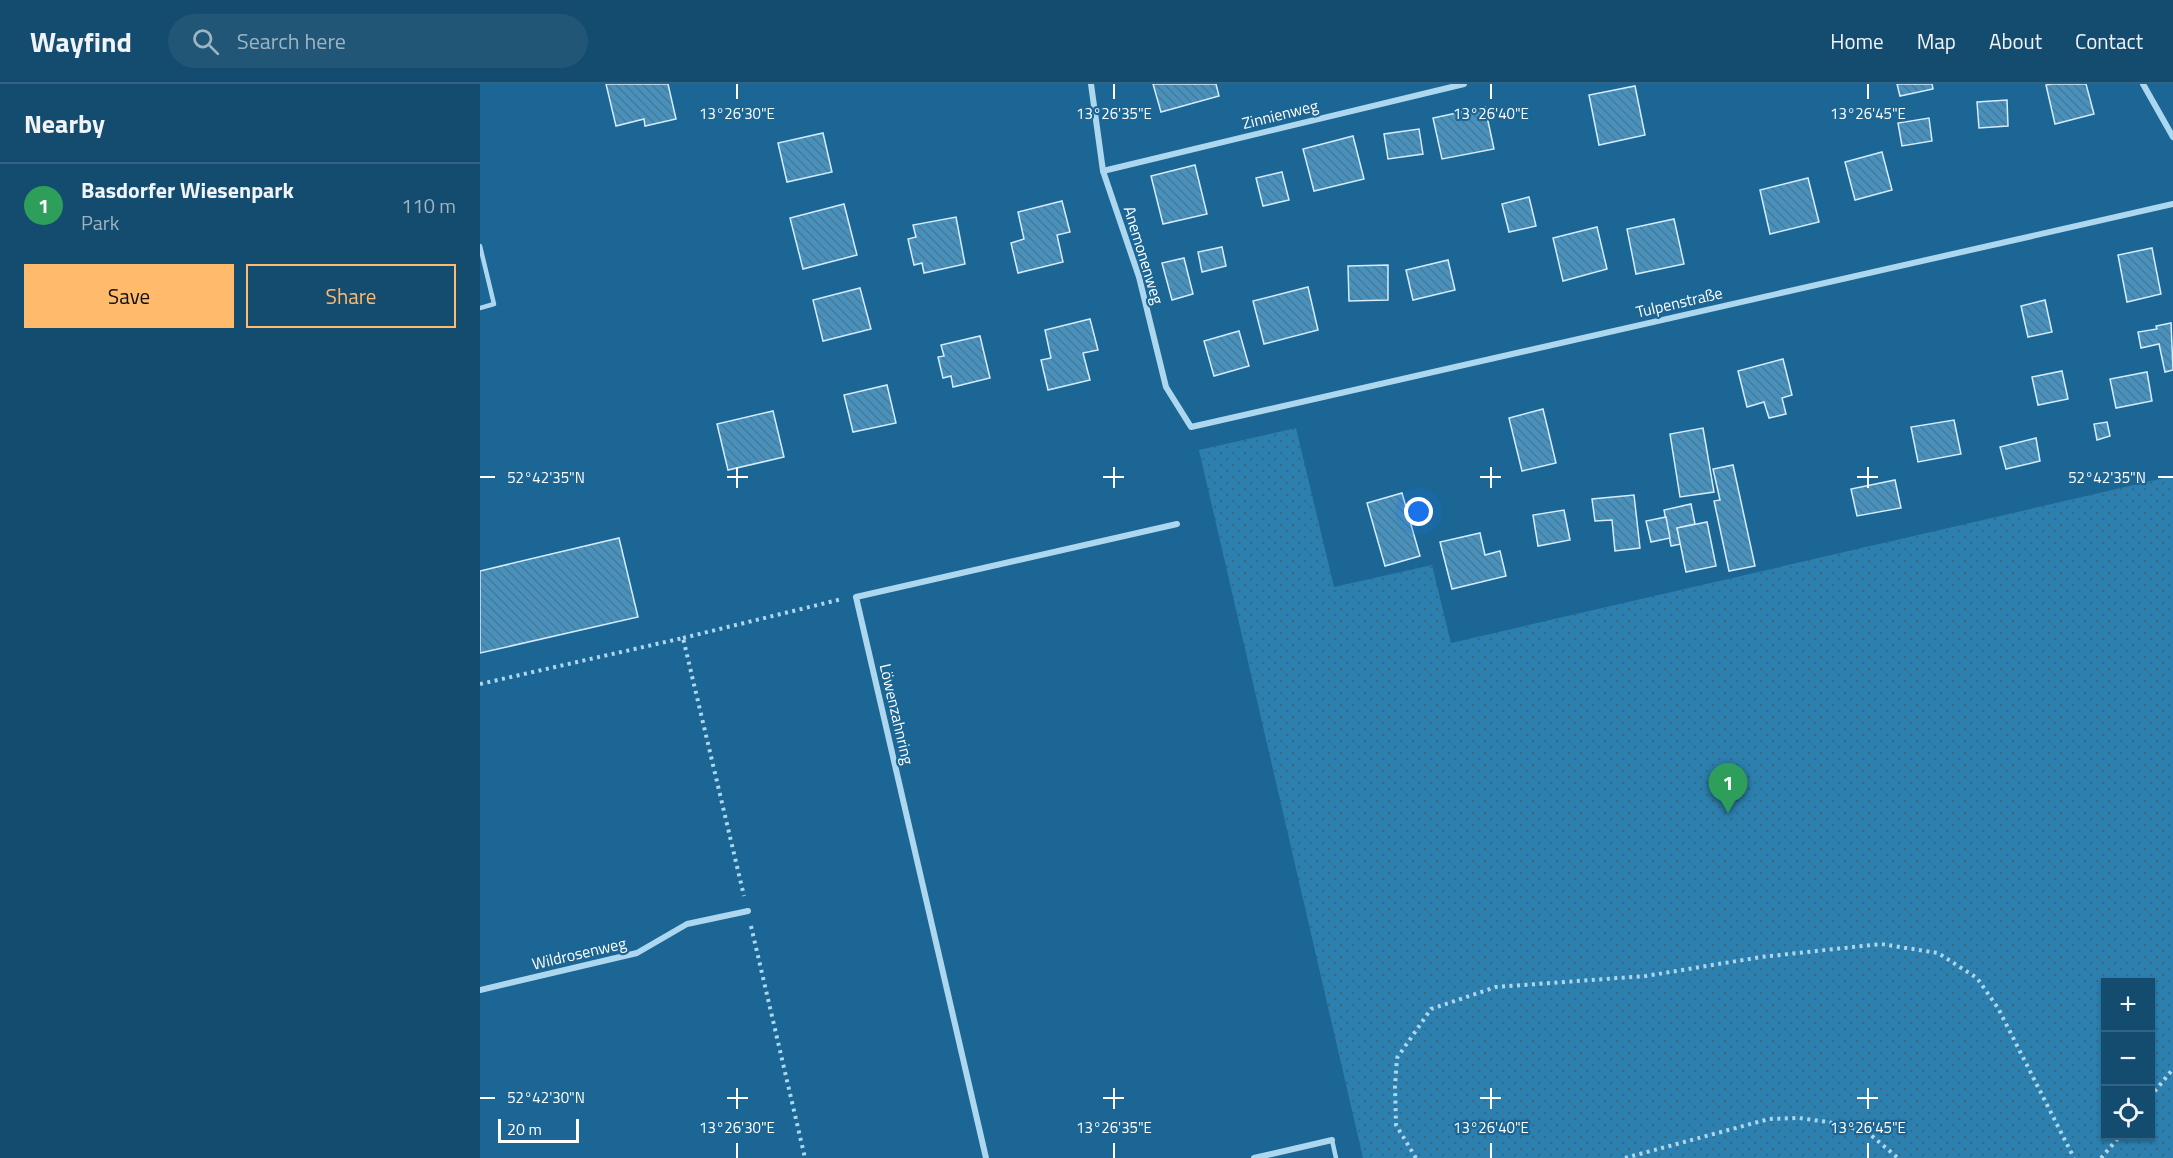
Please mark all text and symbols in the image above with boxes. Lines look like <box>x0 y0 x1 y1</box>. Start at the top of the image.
search box <box>168 14 588 68</box>
text: Wayfind <box>30 20 132 63</box>
text: Search here <box>237 24 346 58</box>
icon: search <box>189 25 222 58</box>
text: Home <box>1830 25 1884 57</box>
text: Map <box>1917 25 1956 57</box>
text: About <box>1989 25 2042 57</box>
text: Contact <box>2075 25 2143 57</box>
street label: Zinnienweg <box>1239 93 1321 135</box>
text: 13°26'30"E <box>699 102 775 125</box>
text: 13°26'35"E <box>1076 102 1152 125</box>
text: 13°26'40"E <box>1453 102 1529 125</box>
text: 13°26'45"E <box>1830 102 1906 125</box>
text: Nearby <box>24 104 105 143</box>
text: Basdorfer Wiesenpark <box>81 173 294 207</box>
text: 1 <box>38 190 49 221</box>
text: 110 m <box>401 190 456 221</box>
street label: Anemonenweg <box>1118 203 1170 307</box>
text: Park <box>81 207 119 238</box>
button: Save <box>24 264 234 328</box>
button: Share <box>246 264 456 328</box>
street label: Tulpenstraße <box>1633 280 1725 324</box>
text: 52°42'35"N <box>507 466 585 489</box>
text: 52°42'35"N <box>2068 466 2146 489</box>
your location <box>1404 497 1433 526</box>
street label: Löwenzahnring <box>874 661 920 767</box>
pin: 1 <box>1708 764 1748 813</box>
street label: Wildrosenweg <box>529 930 629 976</box>
map controls <box>2101 978 2155 1140</box>
button: + <box>2101 978 2155 1032</box>
button: − <box>2101 1032 2155 1086</box>
text: 52°42'30"N <box>507 1086 585 1109</box>
button: locate <box>2101 1086 2155 1140</box>
scale bar <box>498 1116 579 1144</box>
text: 13°26'30"E <box>699 1116 775 1139</box>
text: 13°26'35"E <box>1076 1116 1152 1139</box>
text: 13°26'40"E <box>1453 1116 1529 1139</box>
text: 13°26'45"E <box>1830 1116 1906 1139</box>
text: 20 m <box>507 1117 542 1141</box>

